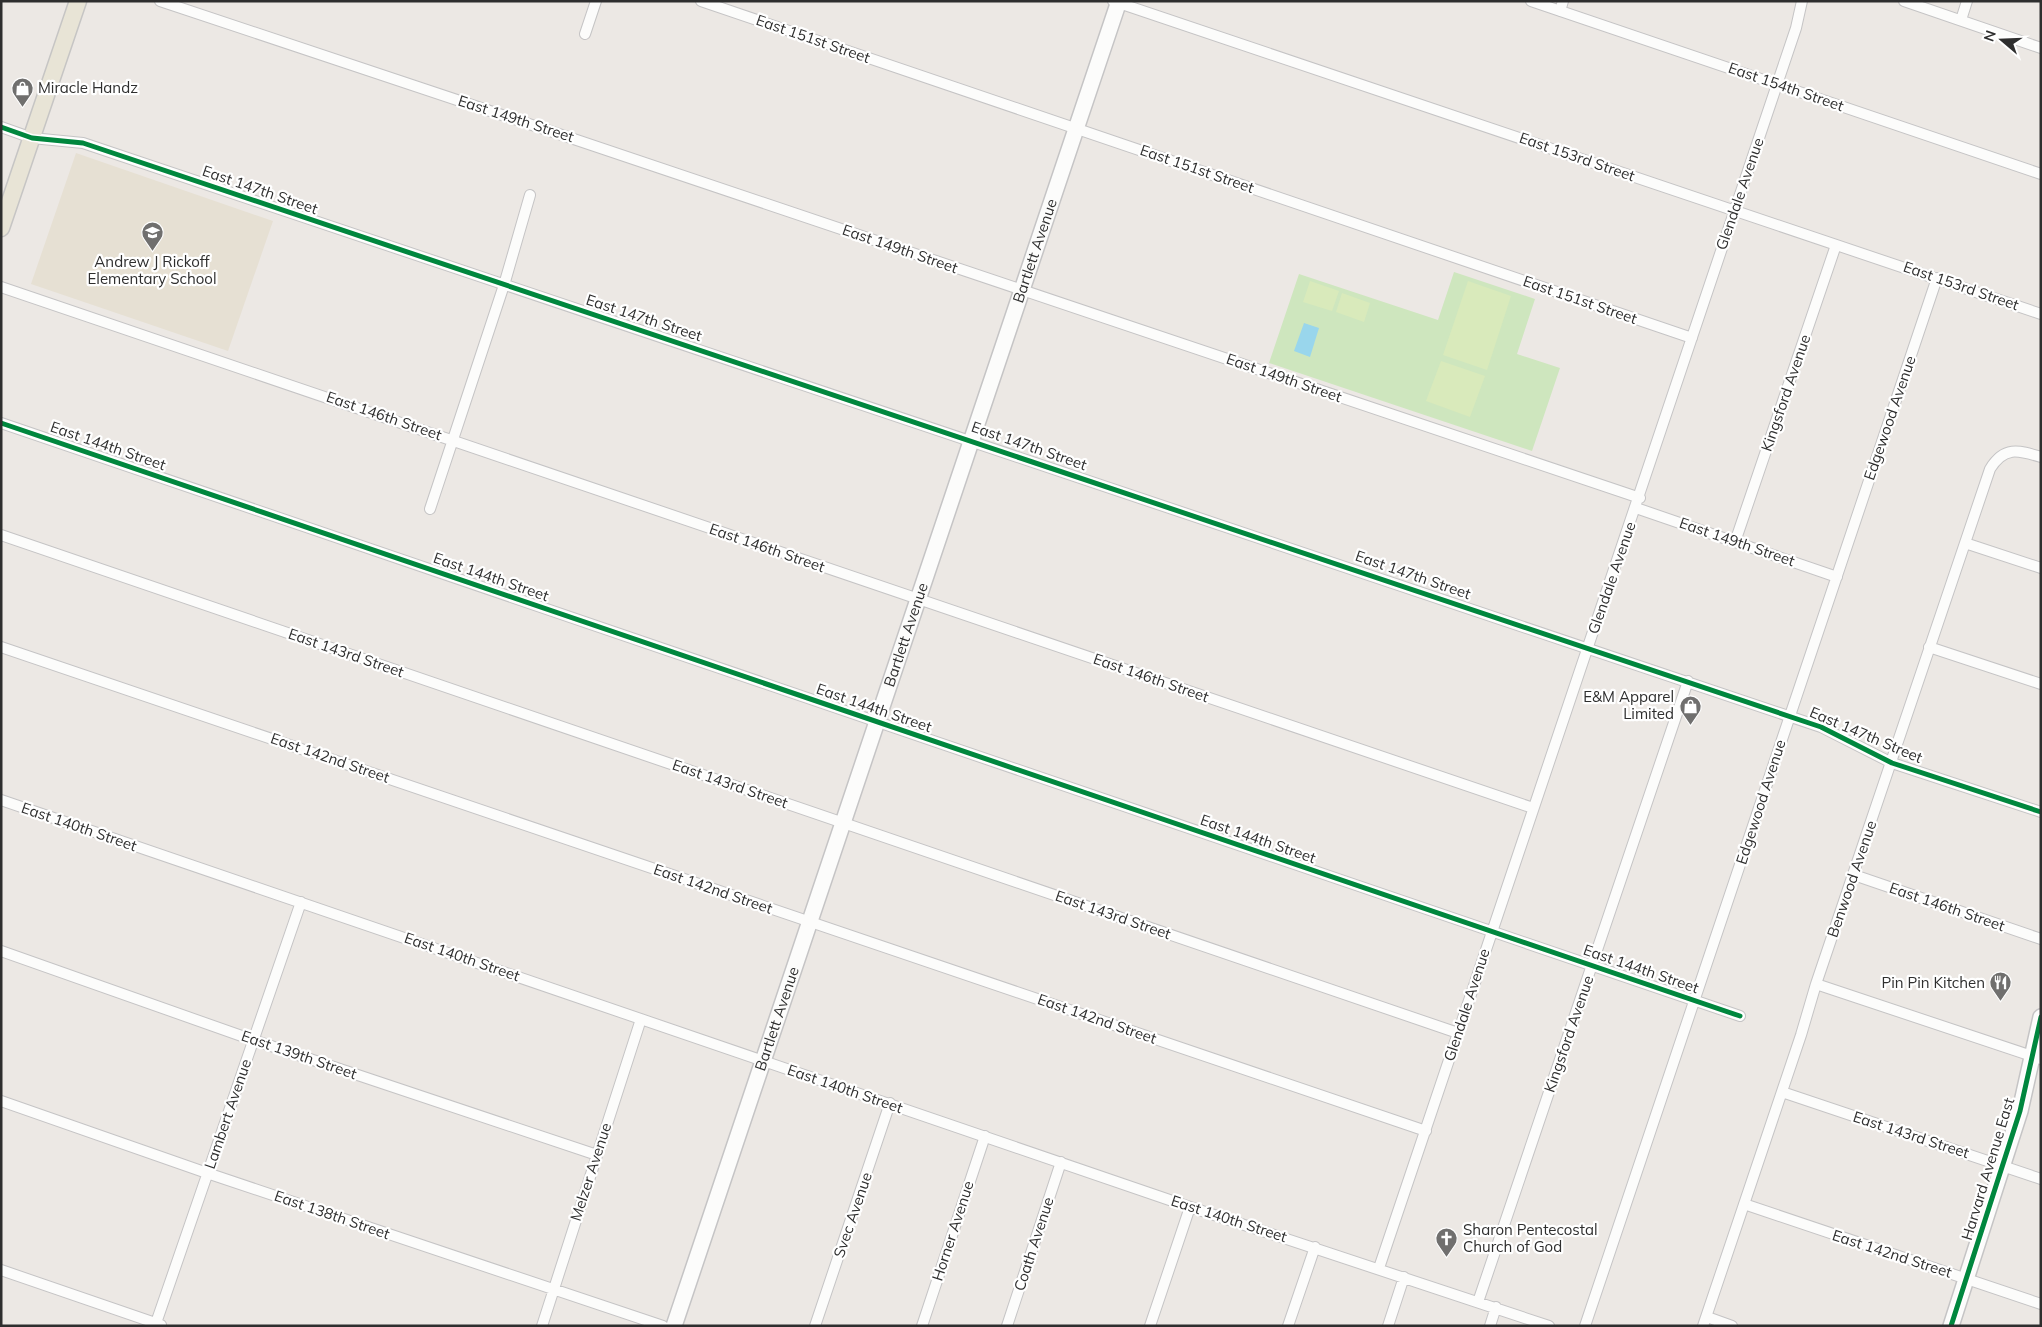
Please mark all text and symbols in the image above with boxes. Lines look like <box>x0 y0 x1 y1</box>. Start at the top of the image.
street label: East 151st Street <box>754 10 873 67</box>
north arrow <box>1977 15 2027 65</box>
text: N <box>1979 28 2000 44</box>
street label: East 154th Street <box>1726 58 1846 115</box>
shop icon: Miracle Handz <box>10 76 34 107</box>
place label: Miracle Handz <box>38 78 138 97</box>
street label: East 149th Street <box>456 91 576 146</box>
street label: East 153rd Street <box>1517 128 1637 185</box>
street label: Glendale Avenue <box>1711 135 1768 252</box>
street label: East 151st Street <box>1138 140 1257 197</box>
street label: East 147th Street <box>200 161 320 218</box>
street label: Bartlett Avenue <box>1008 196 1061 305</box>
street label: East 149th Street <box>840 220 960 277</box>
school or university icon: Andrew J Rickoff Elementary School <box>140 221 164 252</box>
place label: Andrew J Rickoff Elementary School <box>88 252 216 288</box>
street label: East 153rd Street <box>1901 257 2021 314</box>
street label: East 151st Street <box>1521 271 1640 328</box>
street label: East 147th Street <box>584 290 704 345</box>
street label: Kingsford Avenue <box>1757 332 1814 454</box>
street label: East 149th Street <box>1224 349 1344 406</box>
street label: Edgewood Avenue <box>1859 353 1920 482</box>
street label: East 146th Street <box>324 387 444 444</box>
street label: East 144th Street <box>48 417 168 474</box>
street label: East 147th Street <box>969 417 1089 474</box>
street label: East 149th Street <box>1677 513 1797 570</box>
street label: East 146th Street <box>707 519 827 576</box>
street label: Glendale Avenue <box>1583 519 1640 636</box>
street label: East 147th Street <box>1353 546 1473 603</box>
street label: East 144th Street <box>431 548 551 605</box>
street label: Bartlett Avenue <box>879 580 932 689</box>
street label: East 143rd Street <box>286 624 406 681</box>
street label: East 146th Street <box>1091 649 1211 706</box>
street label: East 144th Street <box>814 679 934 736</box>
place label: E&M Apparel Limited <box>1583 687 1674 723</box>
shop icon: E&M Apparel Limited <box>1678 694 1702 725</box>
street label: East 147th Street <box>1807 702 1925 767</box>
street label: East 142nd Street <box>268 728 392 787</box>
street label: Edgewood Avenue <box>1731 737 1790 867</box>
street label: East 143rd Street <box>670 755 790 812</box>
street label: East 140th Street <box>19 798 139 855</box>
street label: East 144th Street <box>1198 810 1318 867</box>
street label: Benwood Avenue <box>1823 818 1880 940</box>
street label: East 142nd Street <box>651 859 775 918</box>
street label: East 146th Street <box>1887 878 2007 935</box>
street label: East 143rd Street <box>1053 886 1173 943</box>
street label: East 140th Street <box>402 928 522 985</box>
street label: East 144th Street <box>1581 940 1701 997</box>
street label: Glendale Avenue <box>1439 946 1494 1064</box>
street label: Bartlett Avenue <box>750 964 803 1073</box>
restaurant icon: Pin Pin Kitchen <box>1989 971 2013 1002</box>
street label: Kingsford Avenue <box>1540 973 1597 1095</box>
place label: Pin Pin Kitchen <box>1881 973 1985 992</box>
street label: East 142nd Street <box>1035 989 1159 1048</box>
street label: East 139th Street <box>239 1026 359 1083</box>
street label: Lambert Avenue <box>200 1056 255 1171</box>
street label: East 140th Street <box>785 1060 905 1117</box>
street label: Harvard Avenue East <box>1957 1095 2018 1242</box>
street label: East 143rd Street <box>1851 1107 1972 1162</box>
street label: Melzer Avenue <box>566 1120 615 1223</box>
street label: Svec Avenue <box>829 1170 876 1260</box>
street label: Horner Avenue <box>927 1178 978 1283</box>
street label: East 138th Street <box>272 1186 392 1243</box>
street label: East 140th Street <box>1169 1191 1289 1246</box>
street label: Coath Avenue <box>1009 1195 1058 1293</box>
place label: Sharon Pentecostal Church of God <box>1463 1220 1598 1256</box>
street label: East 142nd Street <box>1830 1225 1954 1282</box>
church icon: Sharon Pentecostal Church of God <box>1435 1227 1459 1258</box>

